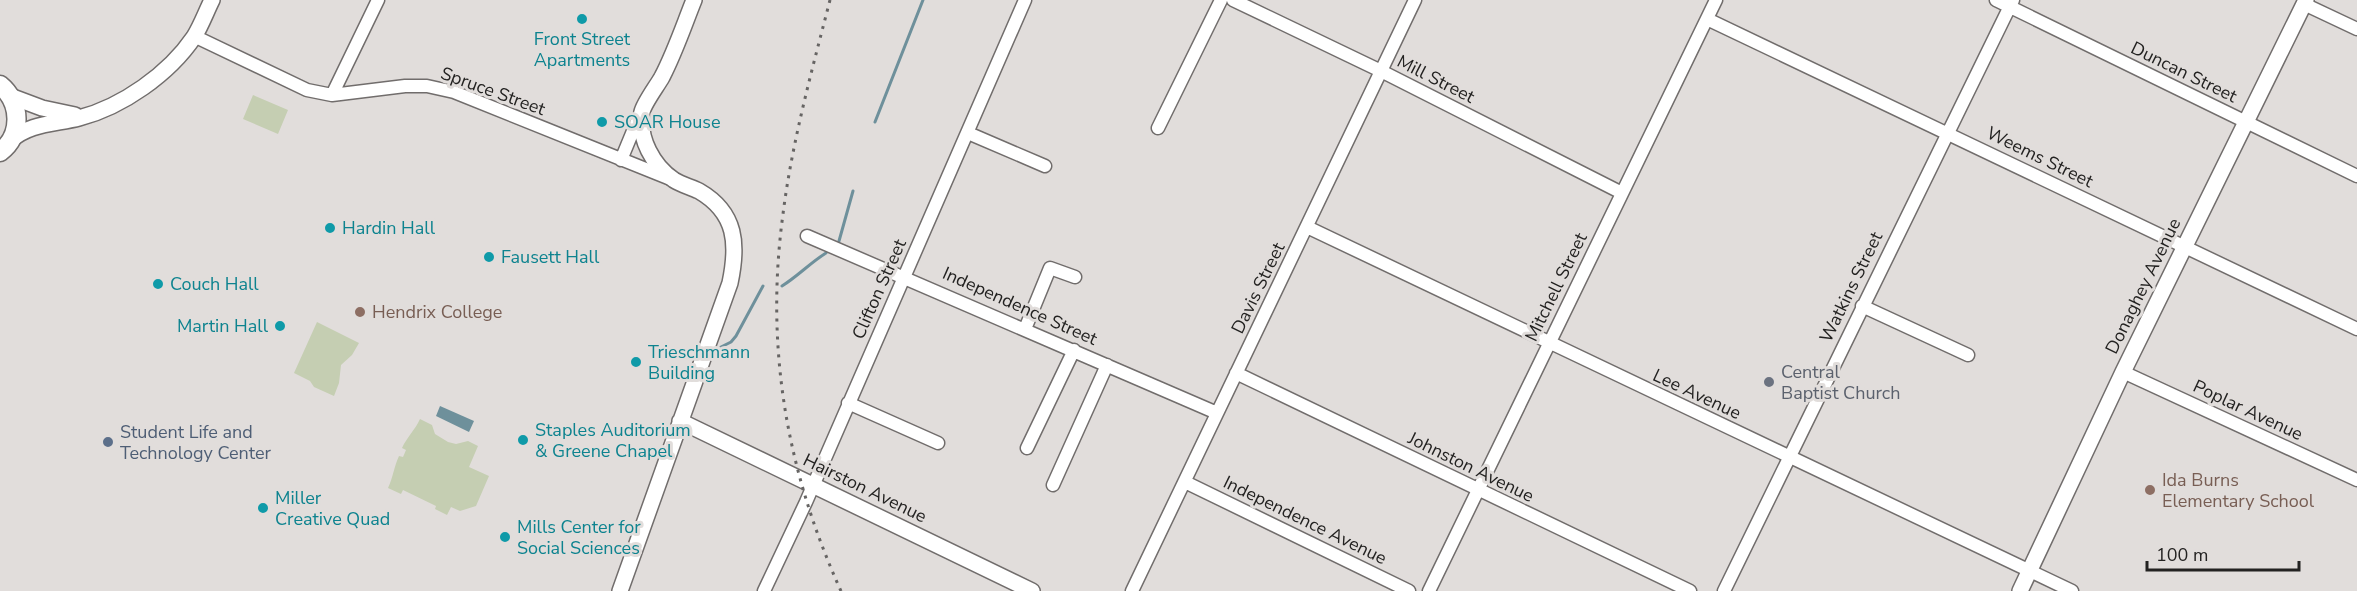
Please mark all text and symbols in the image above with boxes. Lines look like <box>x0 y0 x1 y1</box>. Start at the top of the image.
marker: Front Street Apartments <box>575 12 589 26</box>
place label: Front Street Apartments <box>534 27 631 72</box>
street label: Duncan Street <box>2127 36 2242 108</box>
street label: Mill Street <box>1393 49 1479 109</box>
street label: Spruce Street <box>437 61 549 121</box>
place label: SOAR House <box>614 110 720 134</box>
marker: SOAR House <box>595 115 609 129</box>
street label: Weems Street <box>1983 121 2098 193</box>
street label: Donaghey Avenue <box>2100 214 2186 358</box>
place label: Hardin Hall <box>342 216 436 240</box>
marker: Hardin Hall <box>323 221 337 235</box>
street label: Watkins Street <box>1814 227 1888 346</box>
street label: Mitchell Street <box>1519 228 1593 345</box>
street label: Clifton Street <box>846 234 912 343</box>
street label: Davis Street <box>1226 238 1291 338</box>
place label: Fausett Hall <box>501 245 600 269</box>
marker: Fausett Hall <box>482 250 496 264</box>
street label: Independence Street <box>939 261 1102 351</box>
place label: Couch Hall <box>170 272 259 296</box>
marker: Couch Hall <box>151 277 165 291</box>
place label: Hendrix College <box>372 300 502 324</box>
marker: Hendrix College <box>353 305 367 319</box>
place label: Martin Hall <box>177 314 269 338</box>
marker: Martin Hall <box>273 319 287 333</box>
place label: Trieschmann Building <box>648 340 750 385</box>
marker: Trieschmann Building <box>629 355 643 369</box>
place label: Central Baptist Church <box>1781 360 1900 405</box>
street label: Lee Avenue <box>1649 363 1745 425</box>
street label: Poplar Avenue <box>2189 374 2307 446</box>
marker: Central Baptist Church <box>1762 375 1776 389</box>
place label: Staples Auditorium & Greene Chapel <box>535 418 691 463</box>
place label: Student Life and Technology Center <box>120 420 272 465</box>
street label: Johnston Avenue <box>1403 426 1538 508</box>
marker: Staples Auditorium & Greene Chapel <box>516 433 530 447</box>
marker: Student Life and Technology Center <box>101 435 115 449</box>
street label: Hairston Avenue <box>799 448 931 528</box>
place label: Ida Burns Elementary School <box>2162 468 2315 513</box>
street label: Independence Avenue <box>1219 470 1391 570</box>
marker: Ida Burns Elementary School <box>2143 483 2157 497</box>
place label: Miller Creative Quad <box>275 486 390 531</box>
marker: Miller Creative Quad <box>256 501 270 515</box>
place label: Mills Center for Social Sciences <box>517 515 641 560</box>
marker: Mills Center for Social Sciences <box>498 530 512 544</box>
scale bar <box>2147 534 2298 572</box>
text: 100 m <box>2156 543 2208 567</box>

